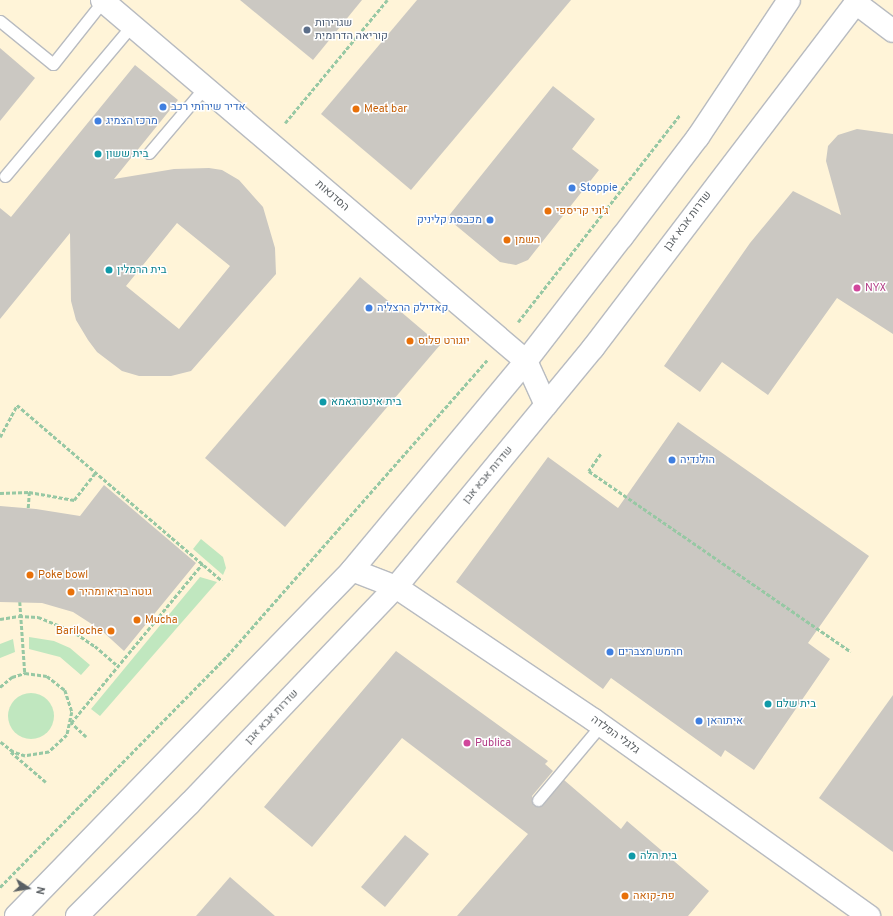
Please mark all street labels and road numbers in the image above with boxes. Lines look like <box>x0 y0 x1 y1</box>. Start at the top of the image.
street label: הסדנאות <box>312 178 352 214</box>
street label: שדרות אבא אבן <box>661 189 715 253</box>
street label: שדרות אבא אבן <box>460 444 516 506</box>
street label: שדרות אבא אבן <box>243 687 301 747</box>
street label: גלגלי הפלדה <box>588 713 642 757</box>

